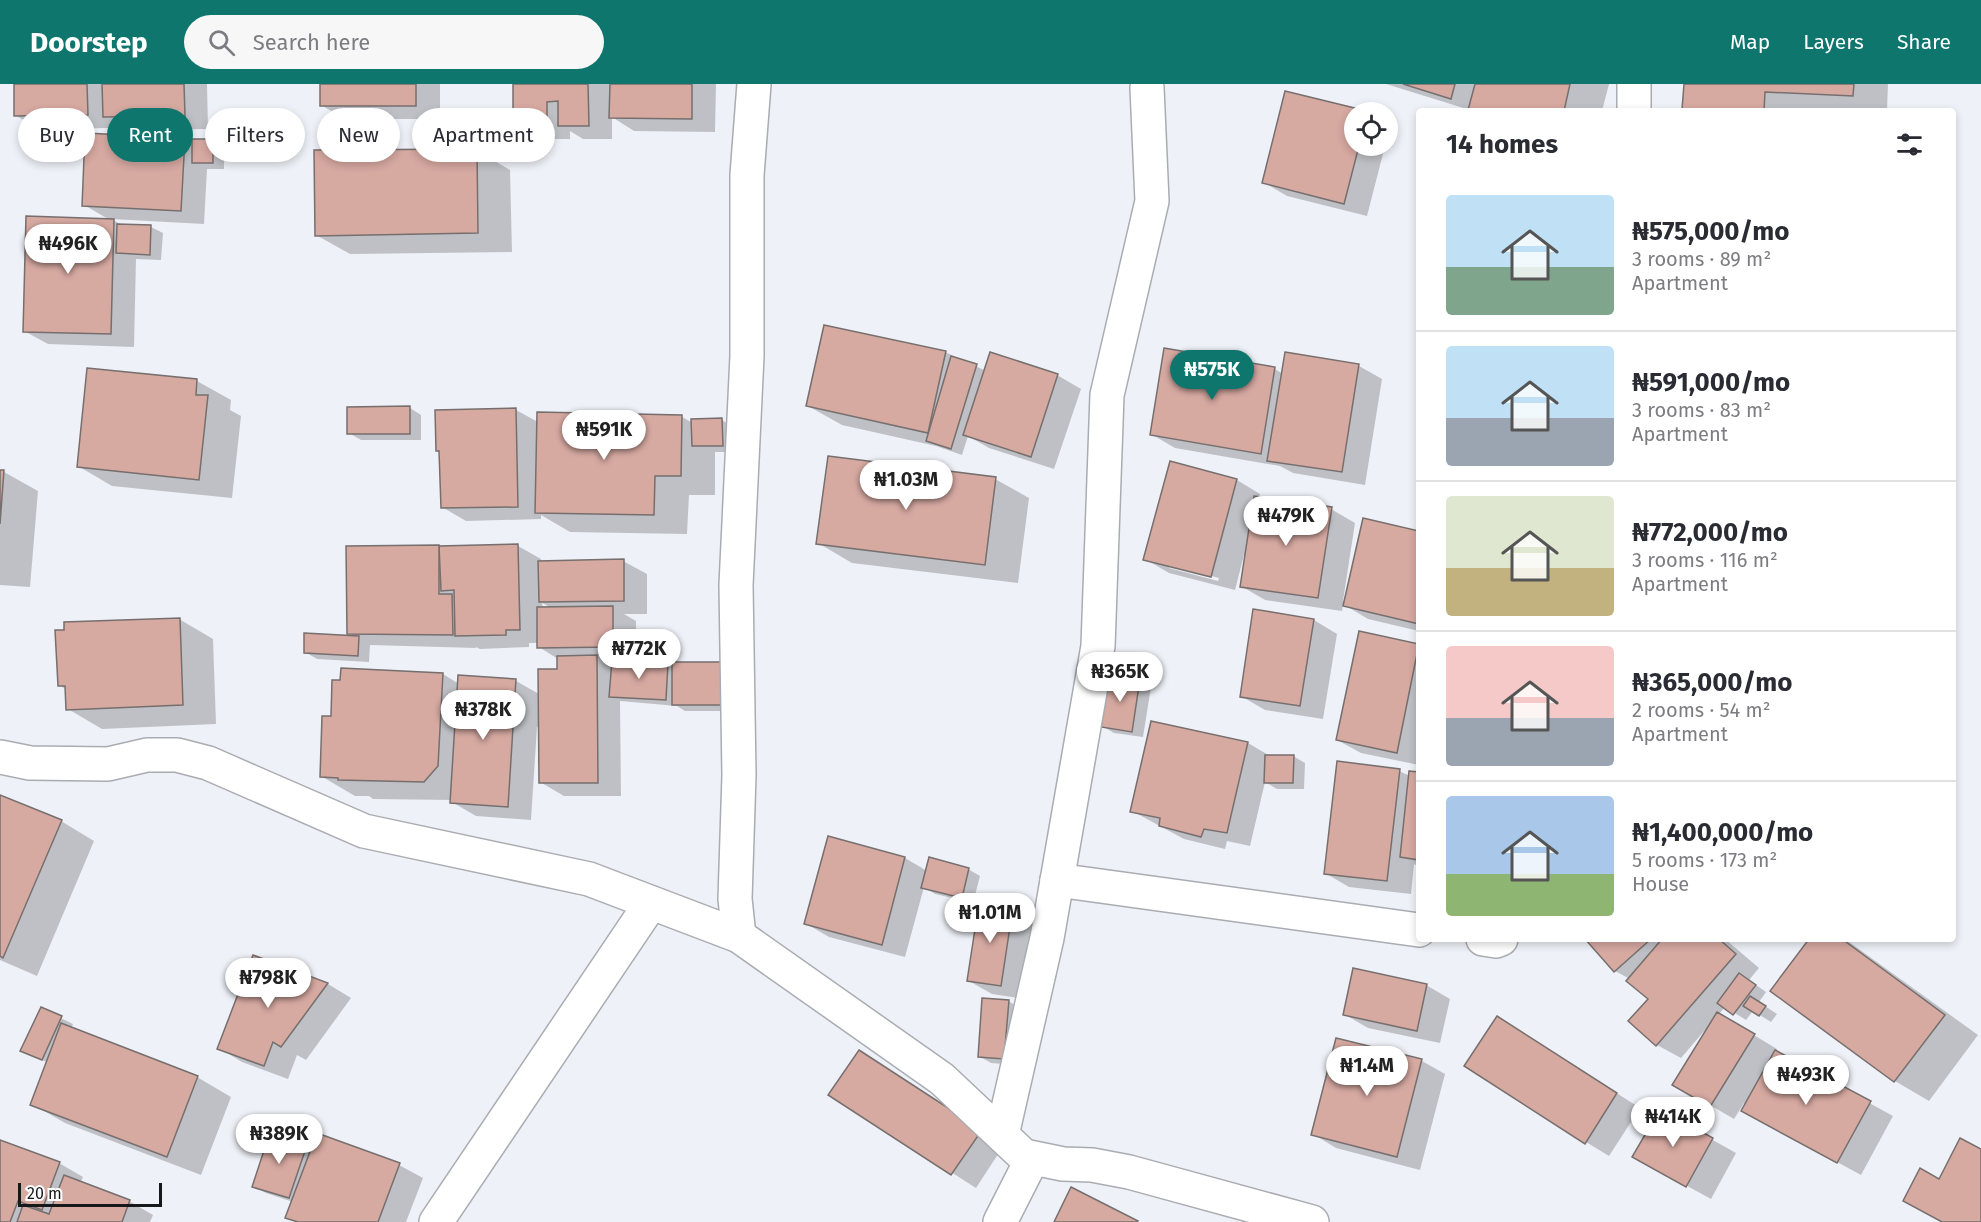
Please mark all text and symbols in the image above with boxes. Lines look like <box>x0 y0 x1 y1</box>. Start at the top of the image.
search box <box>184 15 604 69</box>
text: Doorstep <box>30 26 148 59</box>
icon: search <box>205 26 238 59</box>
text: Search here <box>253 29 370 56</box>
text: Map <box>1730 29 1770 55</box>
text: Layers <box>1803 29 1864 55</box>
text: Share <box>1897 29 1951 55</box>
map controls <box>1344 102 1398 156</box>
button: locate <box>1344 102 1398 156</box>
chip: Buy <box>18 108 95 162</box>
chip: Rent <box>107 108 193 162</box>
chip: Filters <box>205 108 305 162</box>
chip: New <box>317 108 400 162</box>
chip: Apartment <box>412 108 555 162</box>
icon: filters <box>1893 128 1926 161</box>
text: 14 homes <box>1446 129 1558 160</box>
text: ₦575,000/mo <box>1632 216 1789 247</box>
icon: home <box>1494 219 1566 291</box>
pin: ₦496K <box>26 224 110 275</box>
text: ₦496K <box>38 231 98 255</box>
text: 3 rooms · 89 m² <box>1632 247 1771 271</box>
text: Apartment <box>1632 271 1728 295</box>
pin: ₦575K <box>1170 350 1254 401</box>
text: ₦575K <box>1184 357 1240 381</box>
text: ₦591,000/mo <box>1632 367 1790 398</box>
icon: home <box>1494 370 1566 442</box>
text: 3 rooms · 83 m² <box>1632 398 1771 422</box>
pin: ₦591K <box>562 410 646 461</box>
text: ₦591K <box>576 417 632 441</box>
text: Apartment <box>1632 422 1728 446</box>
pin: ₦1.03M <box>857 460 955 511</box>
text: ₦1.03M <box>874 467 938 491</box>
pin: ₦479K <box>1244 496 1328 547</box>
text: ₦479K <box>1258 503 1314 527</box>
text: ₦772,000/mo <box>1632 517 1788 548</box>
icon: home <box>1494 520 1566 592</box>
text: 3 rooms · 116 m² <box>1632 548 1778 572</box>
text: Apartment <box>1632 572 1728 596</box>
pin: ₦772K <box>597 629 681 680</box>
text: ₦772K <box>612 636 666 660</box>
pin: ₦365K <box>1078 652 1162 703</box>
text: ₦365K <box>1091 659 1149 683</box>
text: ₦365,000/mo <box>1632 667 1792 698</box>
icon: home <box>1494 670 1566 742</box>
pin: ₦378K <box>441 690 525 741</box>
text: ₦378K <box>455 697 511 721</box>
text: 2 rooms · 54 m² <box>1632 698 1771 722</box>
text: Apartment <box>1632 722 1728 746</box>
text: ₦1,400,000/mo <box>1632 817 1813 848</box>
icon: home <box>1494 820 1566 892</box>
text: 5 rooms · 173 m² <box>1632 848 1777 872</box>
text: House <box>1632 872 1689 896</box>
pin: ₦1.01M <box>941 893 1039 944</box>
text: ₦1.01M <box>958 900 1022 924</box>
pin: ₦798K <box>226 958 310 1009</box>
text: ₦798K <box>239 965 297 989</box>
pin: ₦1.4M <box>1325 1046 1409 1097</box>
text: ₦1.4M <box>1340 1053 1394 1077</box>
pin: ₦493K <box>1764 1055 1848 1106</box>
text: ₦493K <box>1777 1062 1835 1086</box>
pin: ₦414K <box>1631 1097 1715 1148</box>
text: ₦414K <box>1645 1104 1701 1128</box>
pin: ₦389K <box>237 1114 321 1165</box>
text: ₦389K <box>250 1121 308 1145</box>
scale bar <box>18 1180 162 1208</box>
text: 20 m <box>27 1184 62 1203</box>

